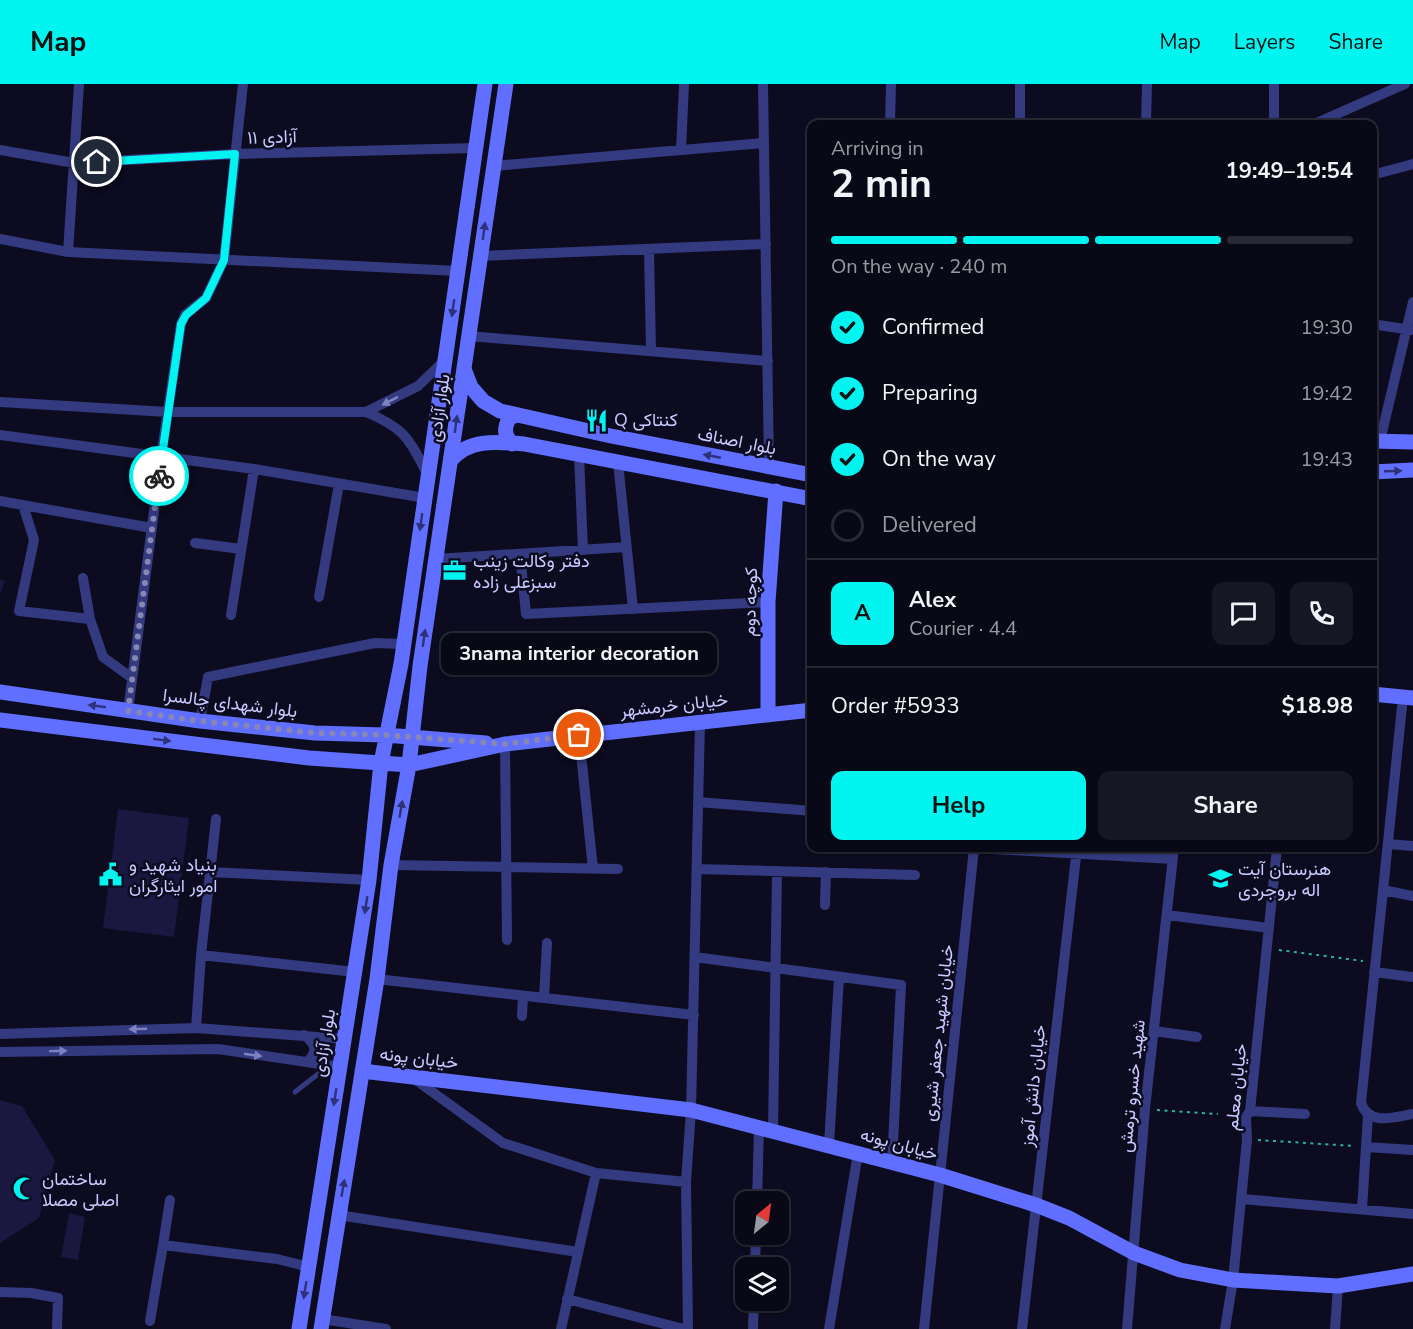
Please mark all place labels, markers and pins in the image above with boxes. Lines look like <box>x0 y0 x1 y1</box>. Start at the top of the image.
pin <box>71 136 122 187</box>
restaurant icon: Q کنتاکی <box>583 407 609 433</box>
place label: Q کنتاکی <box>614 408 678 432</box>
place label: دفتر وکالت زینب سبزعلی زاده <box>473 549 590 594</box>
office icon: دفتر وکالت زینب سبزعلی زاده <box>442 558 468 584</box>
callout: 3nama interior decoration <box>441 633 717 675</box>
pin <box>553 709 604 760</box>
place label: بنیاد شهید و امور ایثارگران <box>129 853 218 898</box>
place label: هنرستان آیت اله بروجردی <box>1238 857 1331 902</box>
public building icon: بنیاد شهید و امور ایثارگران <box>98 862 124 888</box>
school or university icon: هنرستان آیت اله بروجردی <box>1207 866 1233 892</box>
place label: ساختمان اصلی مصلا <box>42 1167 119 1212</box>
mosque icon: ساختمان اصلی مصلا <box>11 1176 37 1202</box>

